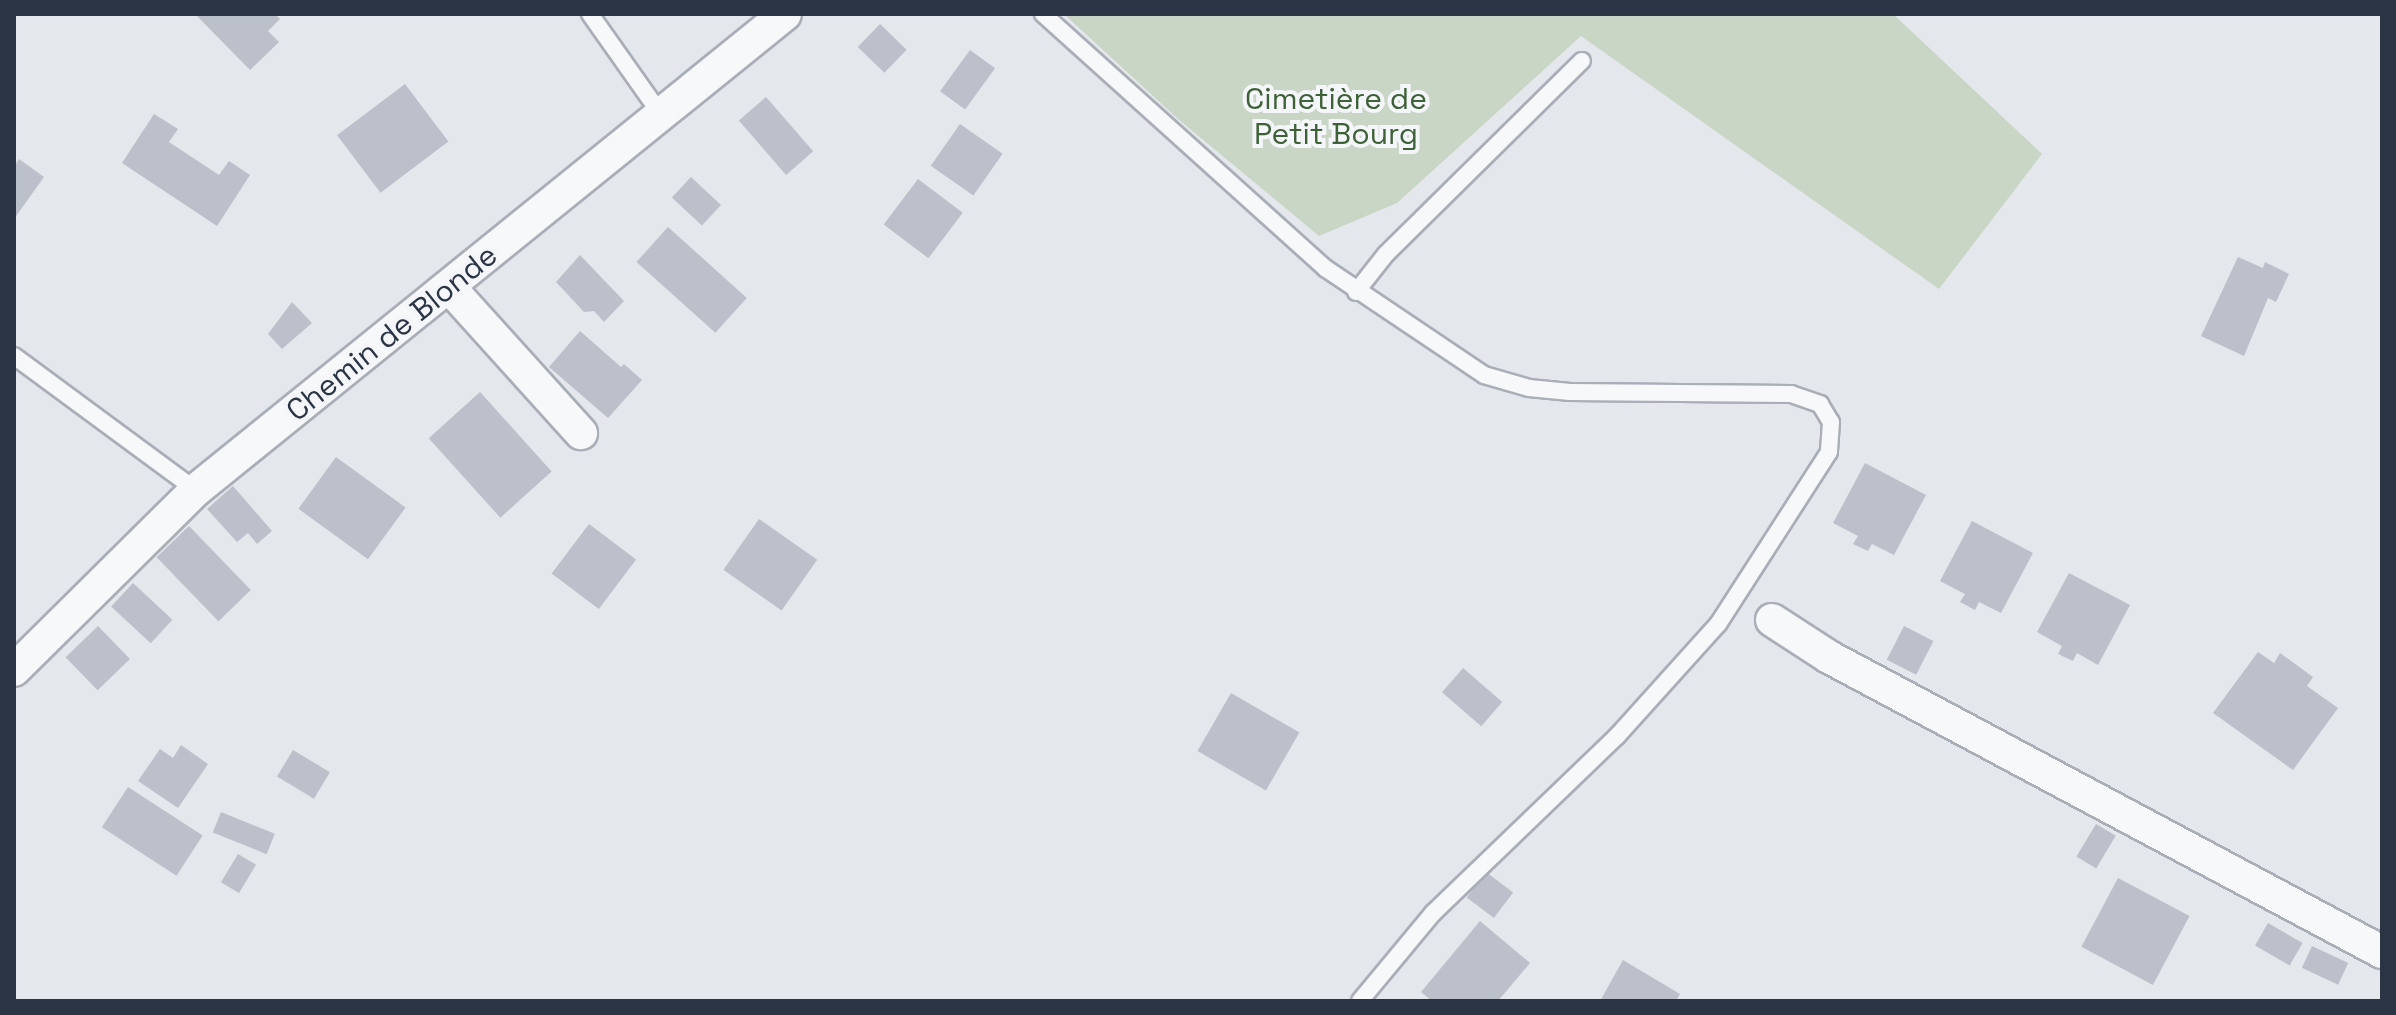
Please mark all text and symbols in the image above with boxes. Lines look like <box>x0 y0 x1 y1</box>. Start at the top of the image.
park label: Cimetière de Petit Bourg <box>1245 81 1427 152</box>
street label: Chemin de Blonde <box>279 237 505 429</box>

